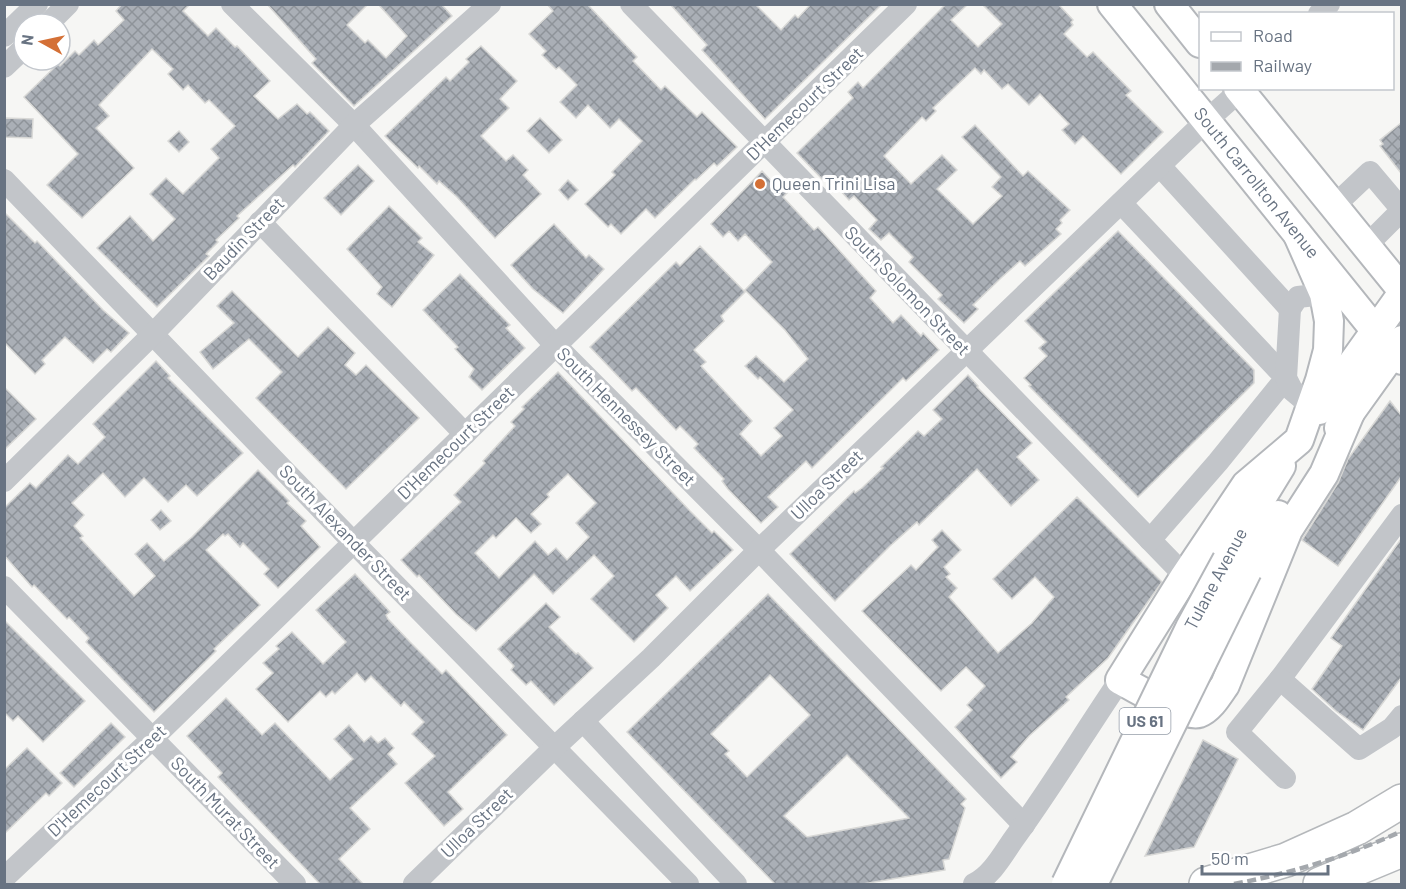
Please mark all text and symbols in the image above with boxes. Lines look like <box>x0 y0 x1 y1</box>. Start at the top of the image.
north arrow <box>12 12 72 72</box>
legend <box>1199 12 1394 90</box>
text: Road <box>1253 24 1293 46</box>
text: N <box>17 33 37 46</box>
street label: D'Hemecourt Street <box>741 42 867 165</box>
text: Railway <box>1253 54 1312 76</box>
street label: South Carrollton Avenue <box>1190 102 1325 262</box>
place label: Queen Trini Lisa <box>772 172 896 194</box>
marker: Queen Trini Lisa <box>753 177 767 191</box>
street label: Baudin Street <box>198 192 288 284</box>
street label: South Solomon Street <box>840 221 975 359</box>
street label: South Hennessey Street <box>553 342 701 490</box>
street label: D'Hemecourt Street <box>392 381 518 504</box>
street label: Ulloa Street <box>786 445 867 524</box>
street label: South Alexander Street <box>275 460 416 605</box>
street label: Tulane Avenue <box>1179 524 1251 633</box>
road number: US 61 <box>1120 708 1170 734</box>
street label: D'Hemecourt Street <box>42 720 170 841</box>
street label: South Murat Street <box>167 752 285 873</box>
street label: Ulloa Street <box>436 783 517 862</box>
scale bar <box>1202 838 1328 876</box>
text: 50 m <box>1211 847 1249 869</box>

